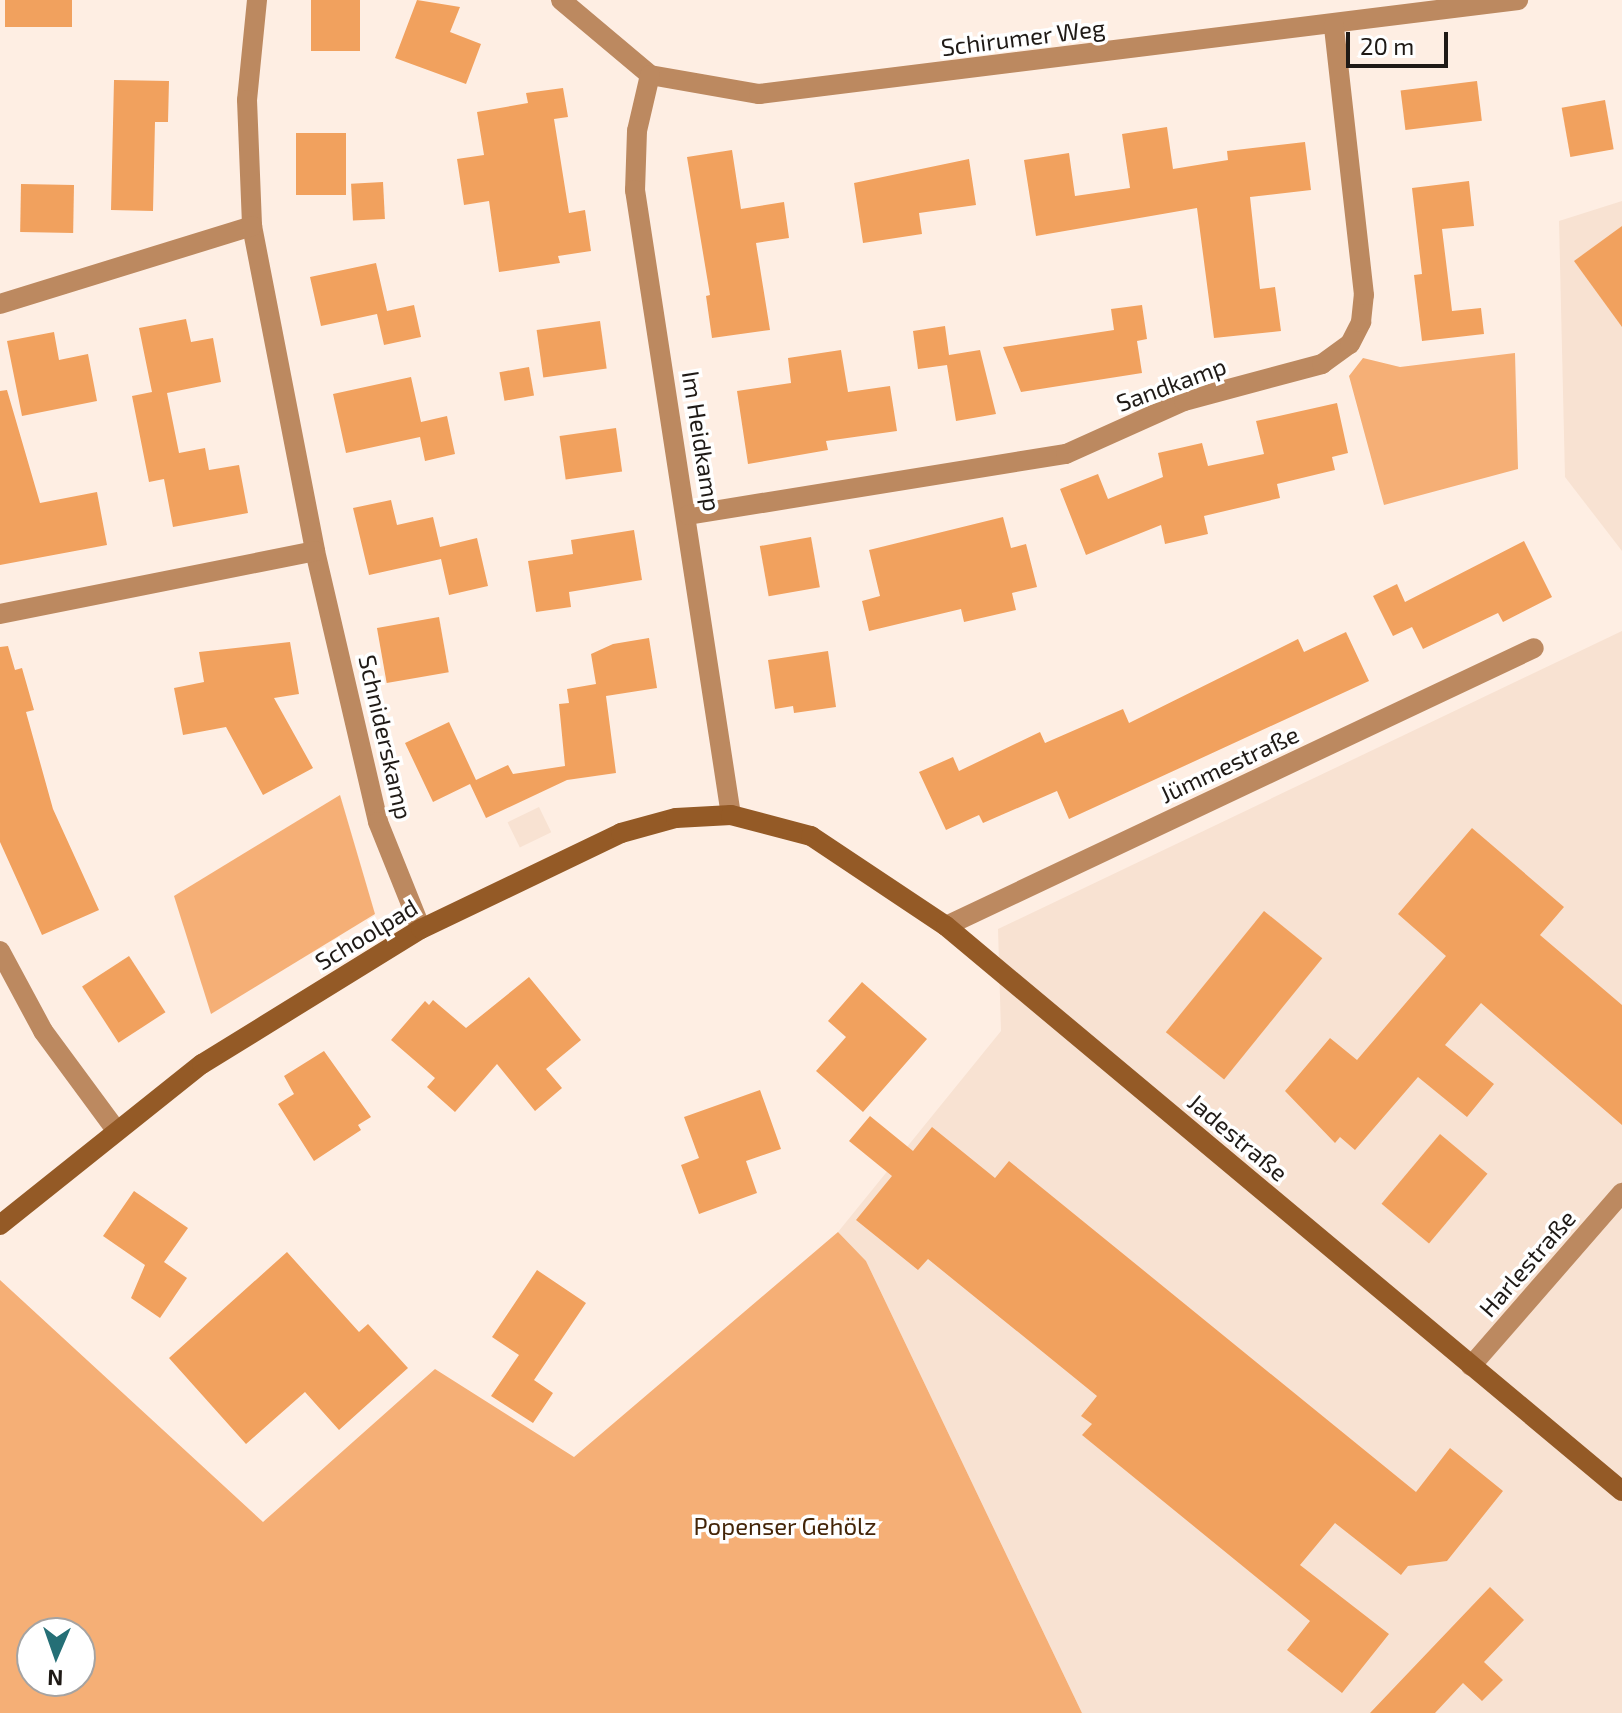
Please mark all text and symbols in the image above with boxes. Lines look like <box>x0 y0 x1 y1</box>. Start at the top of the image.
street label: Schirumer Weg <box>939 13 1107 61</box>
scale bar <box>1350 16 1452 66</box>
text: 20 m <box>1360 31 1414 60</box>
street label: Sandkamp <box>1112 351 1230 417</box>
street label: Im Heidkamp <box>677 369 727 513</box>
street label: Schniderskamp <box>353 652 419 822</box>
street label: Jümmestraße <box>1155 719 1303 809</box>
street label: Schoolpad <box>310 892 422 976</box>
street label: Jadestraße <box>1182 1087 1294 1187</box>
street label: Harlestraße <box>1473 1204 1581 1322</box>
park label: Popenser Gehölz <box>693 1512 877 1540</box>
north arrow <box>16 1617 96 1697</box>
text: N <box>47 1666 64 1692</box>

